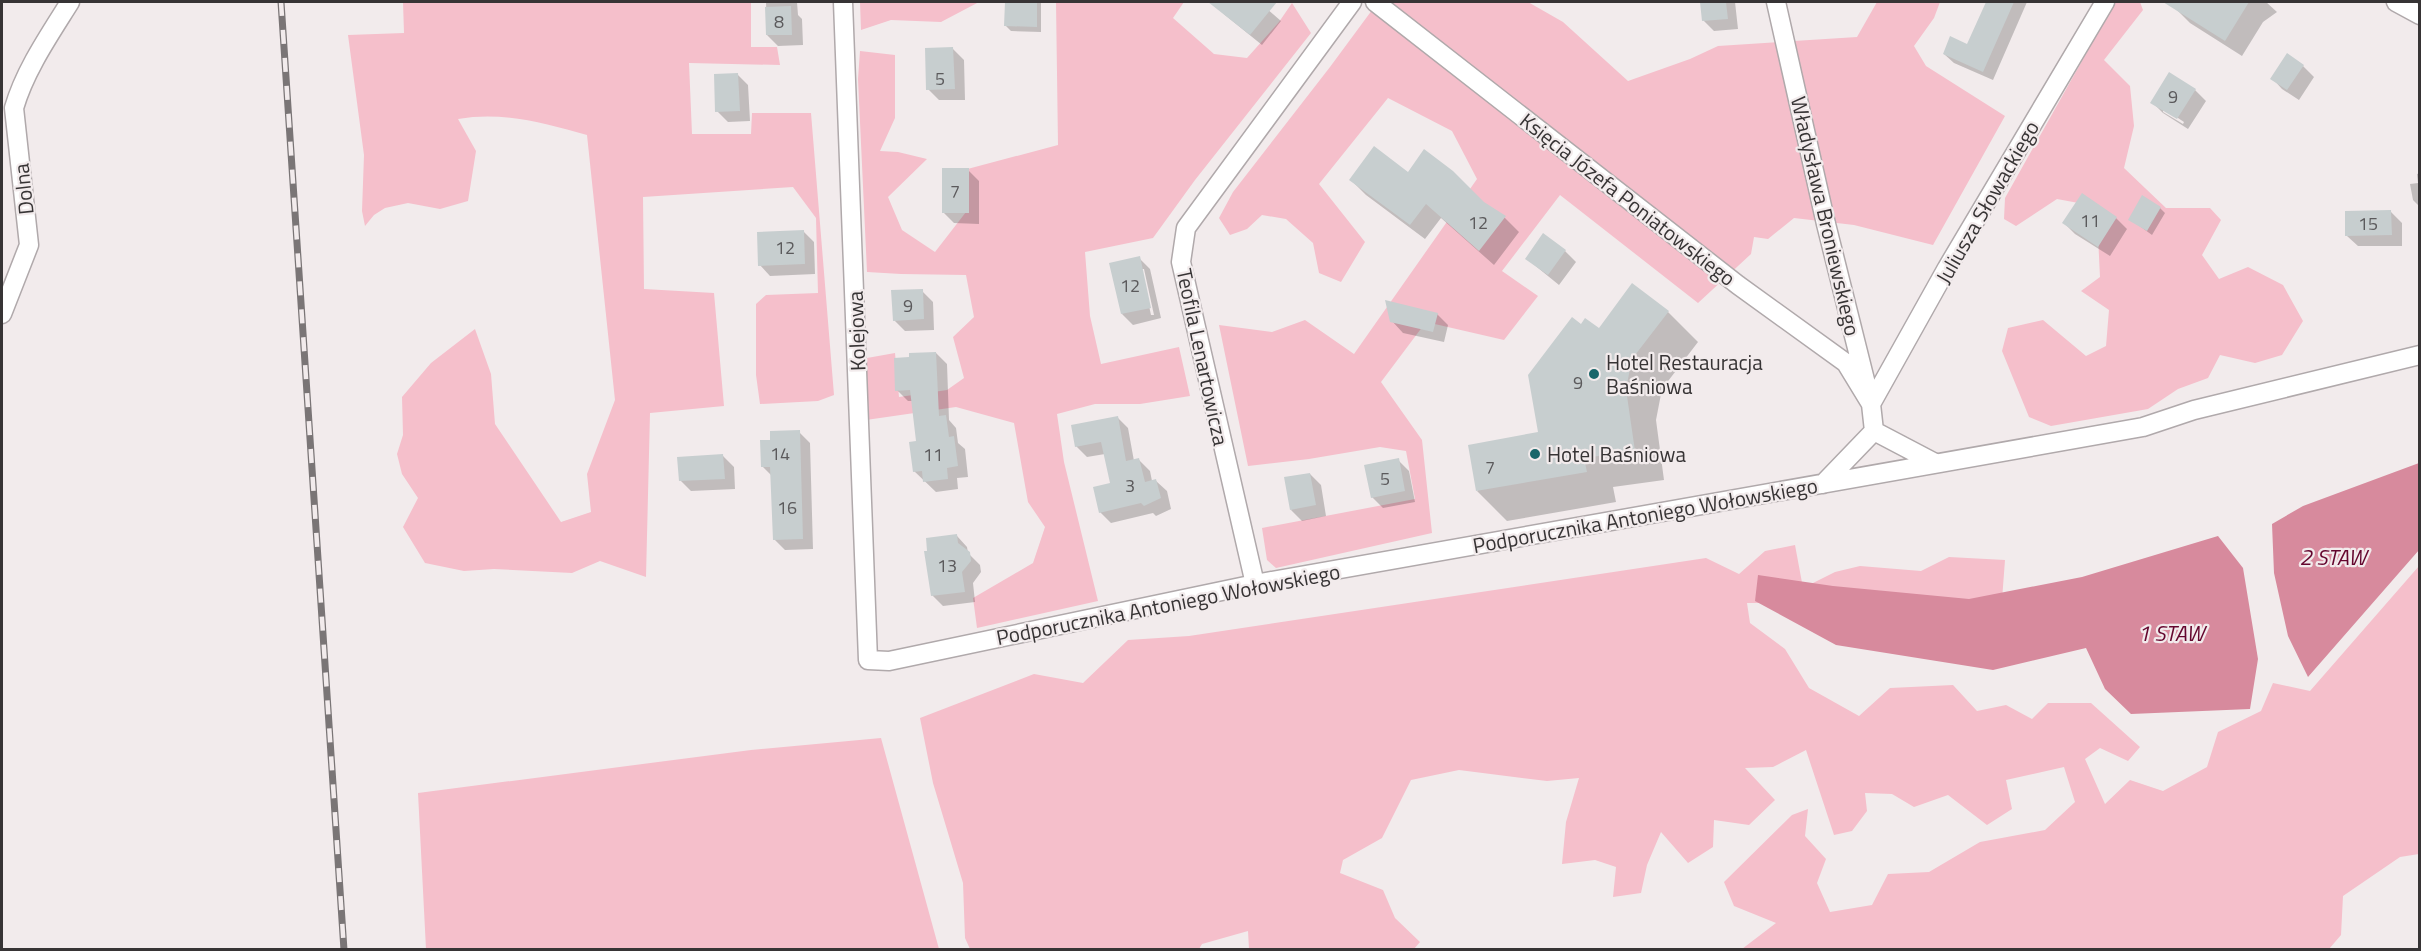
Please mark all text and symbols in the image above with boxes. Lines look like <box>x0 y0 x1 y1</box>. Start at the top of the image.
house number: 8 <box>774 8 784 35</box>
house number: 5 <box>935 65 945 92</box>
house number: 9 <box>2168 83 2178 110</box>
street label: Władysława Broniewskiego <box>1783 93 1869 339</box>
street label: Księcia Józefa Poniatowskiego <box>1513 104 1743 294</box>
street label: Juliusza Słowackiego <box>1927 114 2047 290</box>
street label: Dolna <box>4 161 42 216</box>
house number: 7 <box>950 178 960 205</box>
house number: 11 <box>2080 207 2100 234</box>
house number: 12 <box>1468 209 1488 236</box>
house number: 15 <box>2358 210 2378 237</box>
house number: 12 <box>775 234 795 261</box>
street label: Teofila Lenartowicza <box>1169 266 1237 449</box>
house number: 12 <box>1120 272 1140 299</box>
street label: Kolejowa <box>839 290 873 372</box>
house number: 9 <box>903 292 913 319</box>
place label: Hotel Restauracja Baśniowa <box>1606 346 1763 402</box>
marker: Hotel Restauracja Baśniowa <box>1587 367 1601 381</box>
house number: 9 <box>1573 369 1583 396</box>
place label: Hotel Baśniowa <box>1547 438 1686 470</box>
house number: 14 <box>770 440 790 467</box>
house number: 11 <box>923 441 943 468</box>
marker: Hotel Baśniowa <box>1528 447 1542 461</box>
house number: 7 <box>1485 454 1495 481</box>
house number: 5 <box>1380 465 1390 492</box>
street label: Podporucznika Antoniego Wołowskiego <box>1470 469 1820 561</box>
house number: 3 <box>1125 472 1135 499</box>
house number: 16 <box>777 494 797 521</box>
water label: 2 STAW <box>2299 540 2370 574</box>
house number: 13 <box>937 552 957 579</box>
street label: Podporucznika Antoniego Wołowskiego <box>993 555 1343 653</box>
water label: 1 STAW <box>2137 616 2208 650</box>

